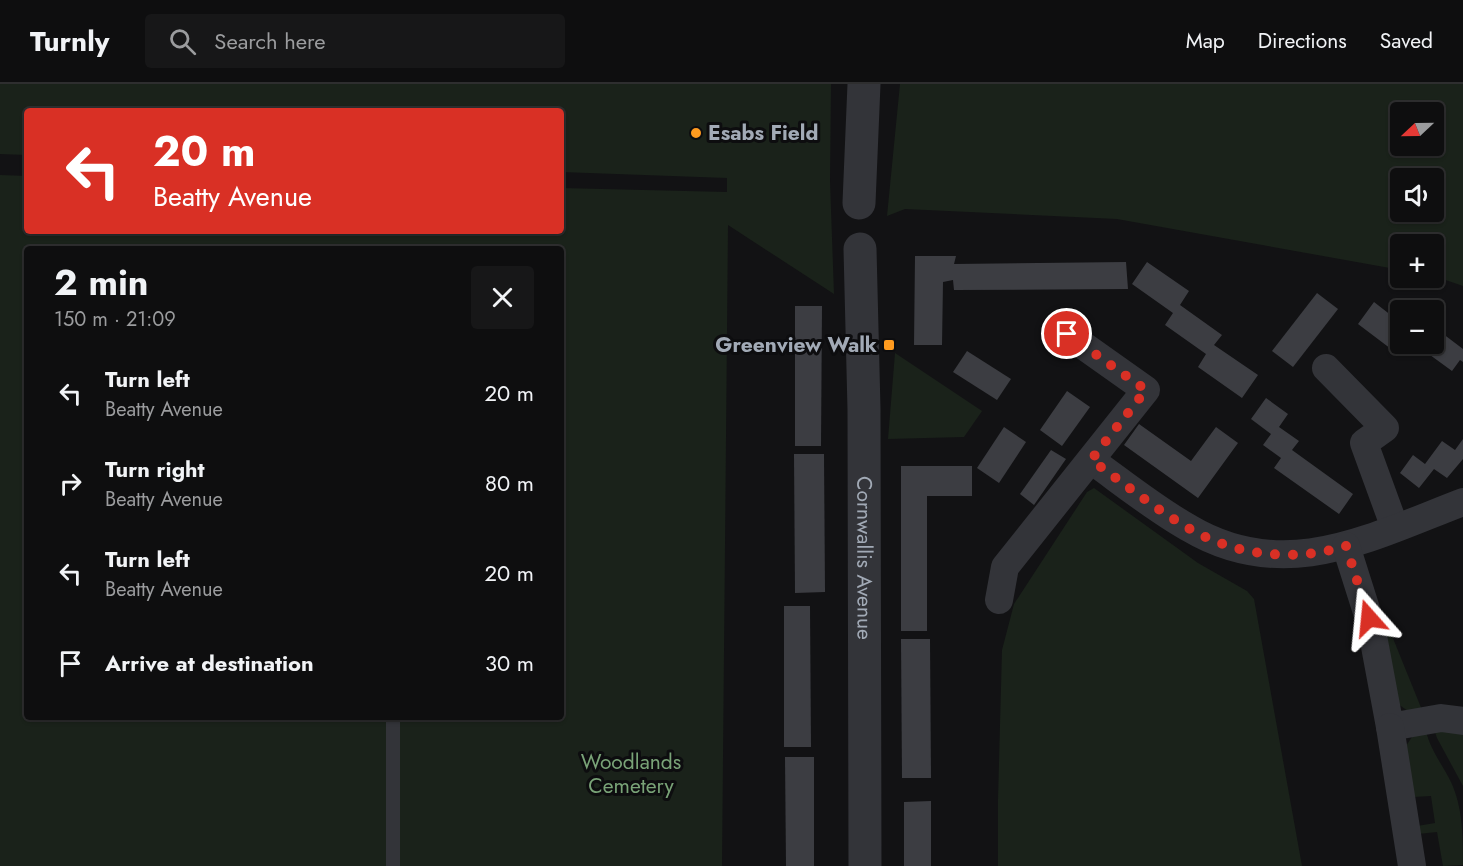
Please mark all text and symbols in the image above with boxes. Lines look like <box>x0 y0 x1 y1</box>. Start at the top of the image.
search box <box>145 14 565 68</box>
text: Turnly <box>30 21 109 62</box>
icon: search <box>166 25 199 58</box>
text: Search here <box>214 25 326 57</box>
text: Map <box>1186 26 1225 56</box>
text: Directions <box>1258 26 1347 56</box>
text: Saved <box>1380 26 1433 56</box>
north arrow <box>1390 102 1444 156</box>
map controls <box>1390 102 1444 354</box>
place label: Esabs Field <box>708 118 818 148</box>
text: 20 m <box>153 121 255 182</box>
marker: Esabs Field <box>689 126 703 140</box>
icon: left <box>54 132 132 210</box>
button: sound <box>1390 168 1444 222</box>
text: Beatty Avenue <box>153 177 312 216</box>
button: + <box>1390 234 1444 288</box>
text: 2 min <box>54 256 149 308</box>
button: close <box>471 266 534 329</box>
button: − <box>1390 300 1444 354</box>
text: 150 m · 21:09 <box>54 305 176 334</box>
pin <box>1041 308 1092 359</box>
icon: arrive <box>1050 317 1083 350</box>
place label: Greenview Walk <box>715 330 877 360</box>
marker: Greenview Walk <box>882 338 896 352</box>
text: Turn left <box>105 363 190 395</box>
icon: left <box>54 377 87 410</box>
text: 20 m <box>485 377 534 409</box>
text: Beatty Avenue <box>105 395 223 424</box>
text: Turn right <box>105 453 205 485</box>
icon: right <box>54 467 87 500</box>
text: 80 m <box>485 467 534 499</box>
street label: Cornwallis Avenue <box>849 476 880 640</box>
text: Beatty Avenue <box>105 485 223 514</box>
text: Turn left <box>105 543 190 575</box>
icon: left <box>54 557 87 590</box>
text: 20 m <box>485 557 534 589</box>
text: Beatty Avenue <box>105 575 223 604</box>
position arrow <box>1337 586 1401 650</box>
icon: arrive <box>54 647 87 680</box>
text: Arrive at destination <box>105 647 314 679</box>
text: 30 m <box>485 647 534 679</box>
park label: Woodlands Cemetery <box>581 747 681 801</box>

